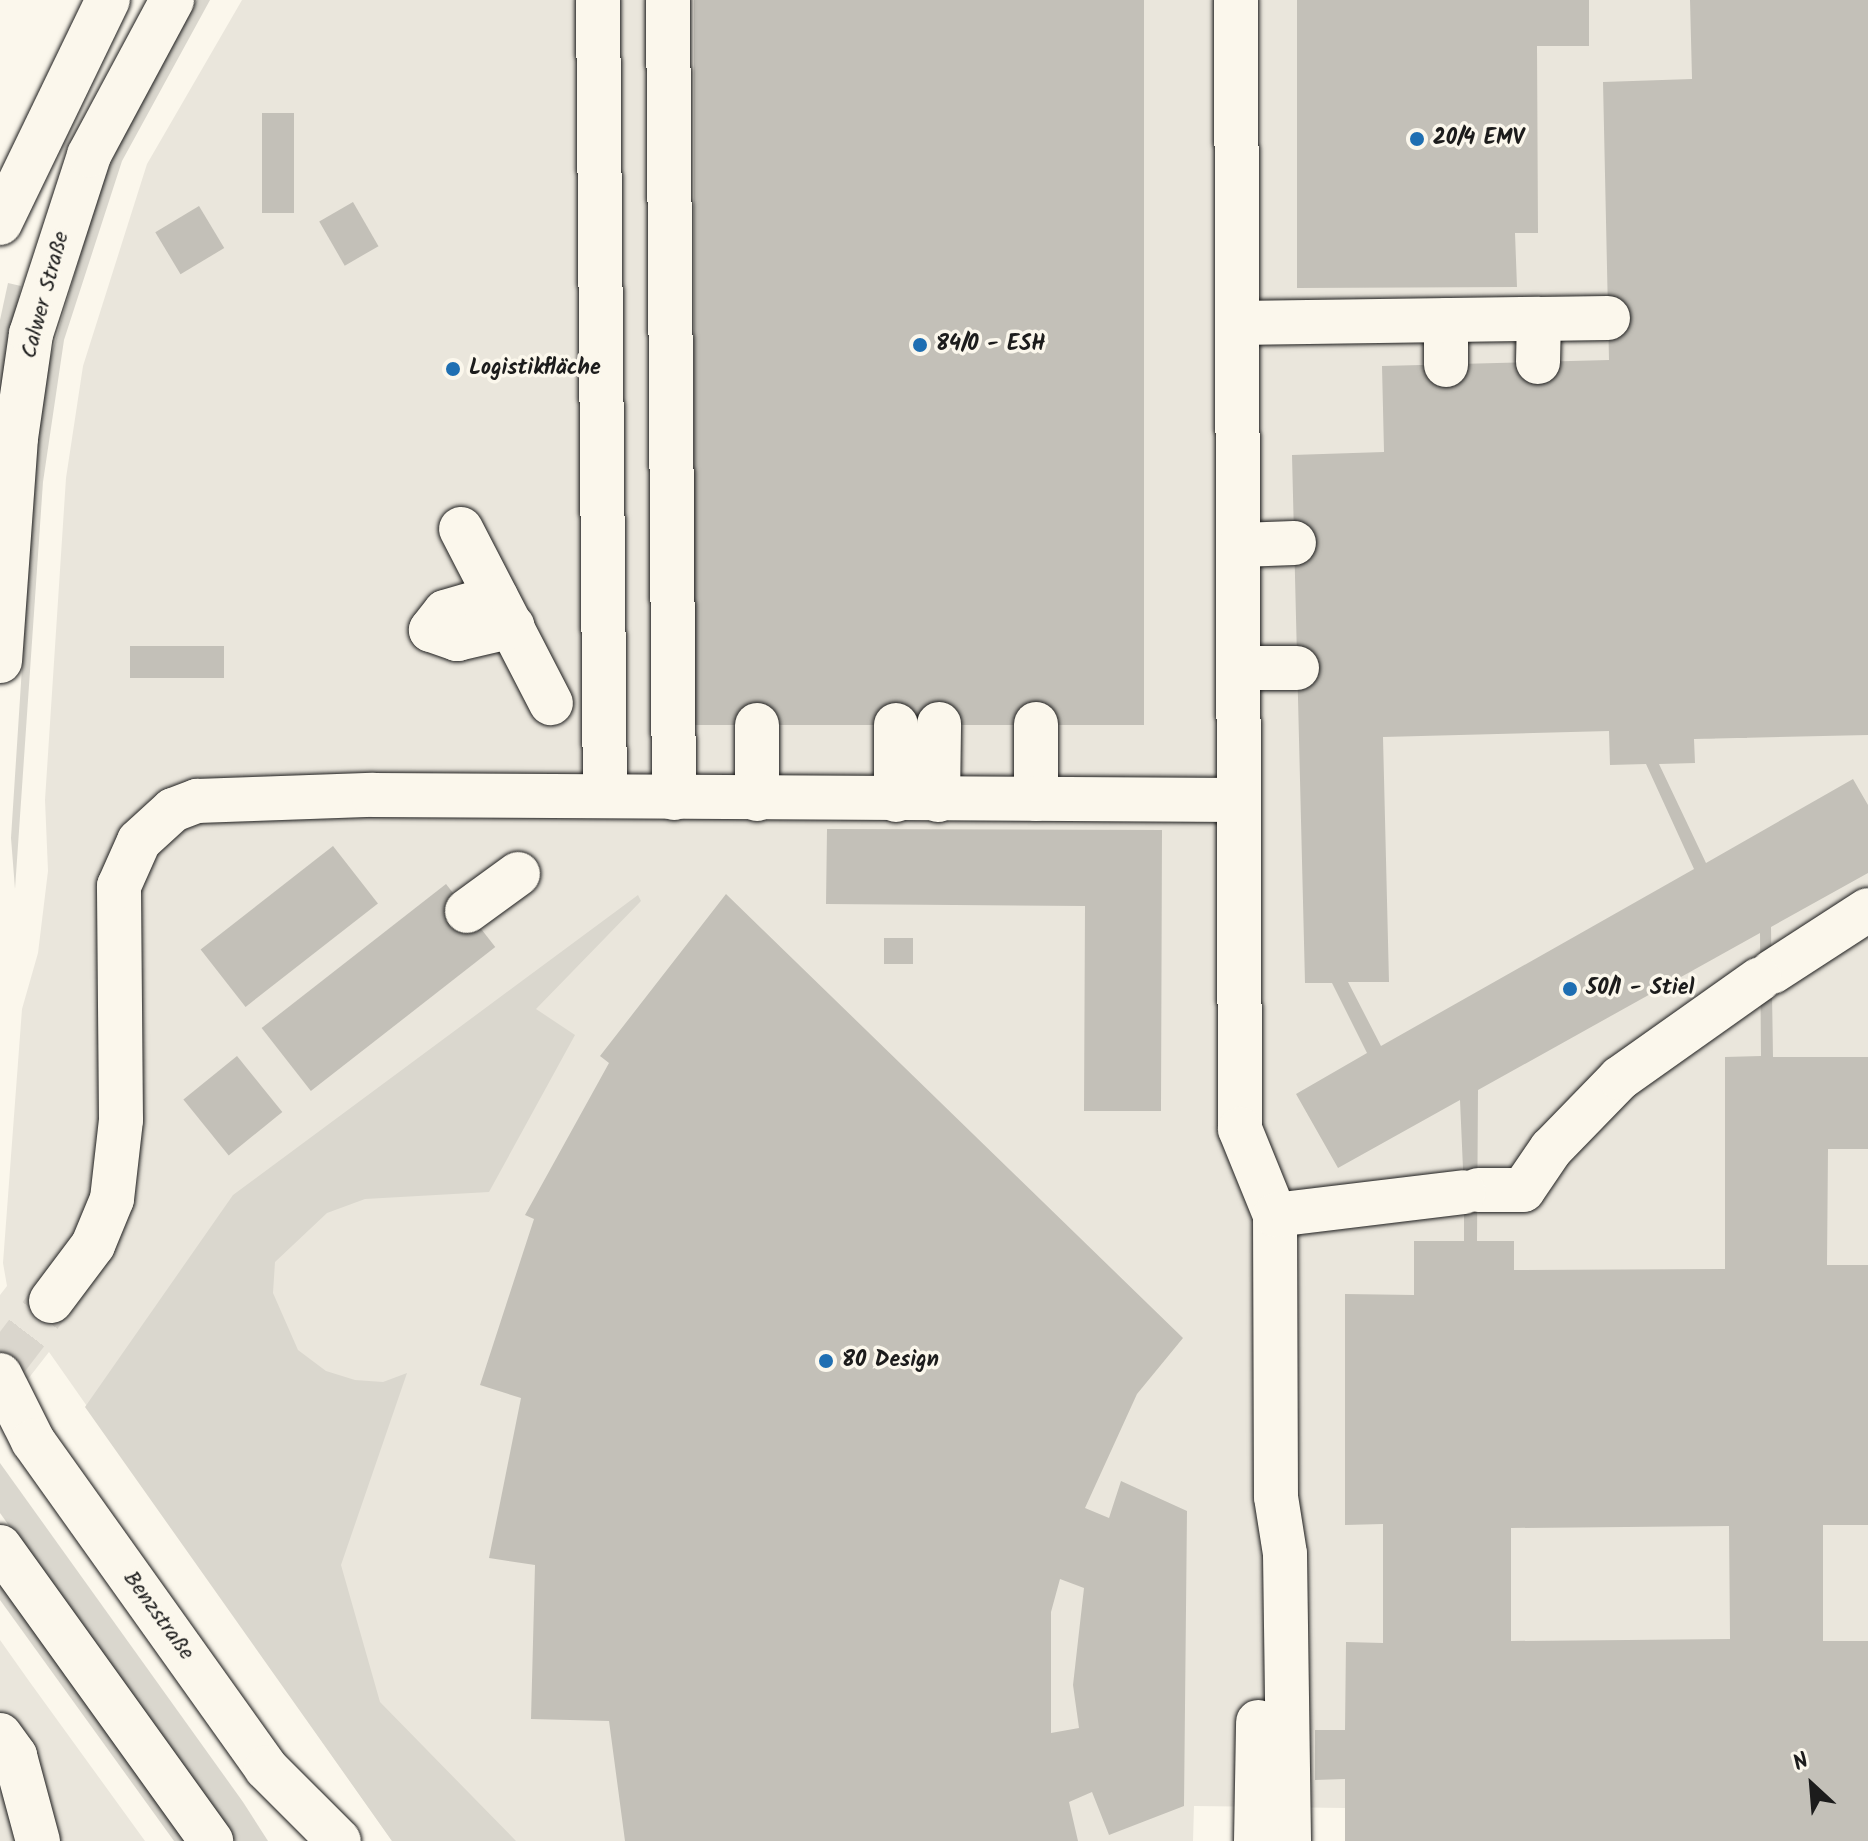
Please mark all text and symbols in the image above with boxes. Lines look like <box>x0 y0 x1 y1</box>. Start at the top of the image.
place label: 20/4 EMV <box>1433 126 1524 152</box>
marker: 20/4 EMV <box>1408 130 1426 148</box>
street label: Calwer Straße <box>16 229 76 361</box>
place label: 84/0 - ESH <box>936 332 1046 358</box>
marker: 84/0 - ESH <box>911 336 929 354</box>
place label: Logistikfläche <box>469 356 601 382</box>
marker: Logistikfläche <box>444 360 462 378</box>
place label: 50/1 - Stiel <box>1586 976 1694 1002</box>
marker: 50/1 - Stiel <box>1561 980 1579 998</box>
place label: 80 Design <box>842 1348 939 1374</box>
marker: 80 Design <box>817 1352 835 1370</box>
street label: Benzstraße <box>117 1566 199 1666</box>
text: N <box>1787 1744 1815 1782</box>
north arrow <box>1772 1745 1852 1825</box>

